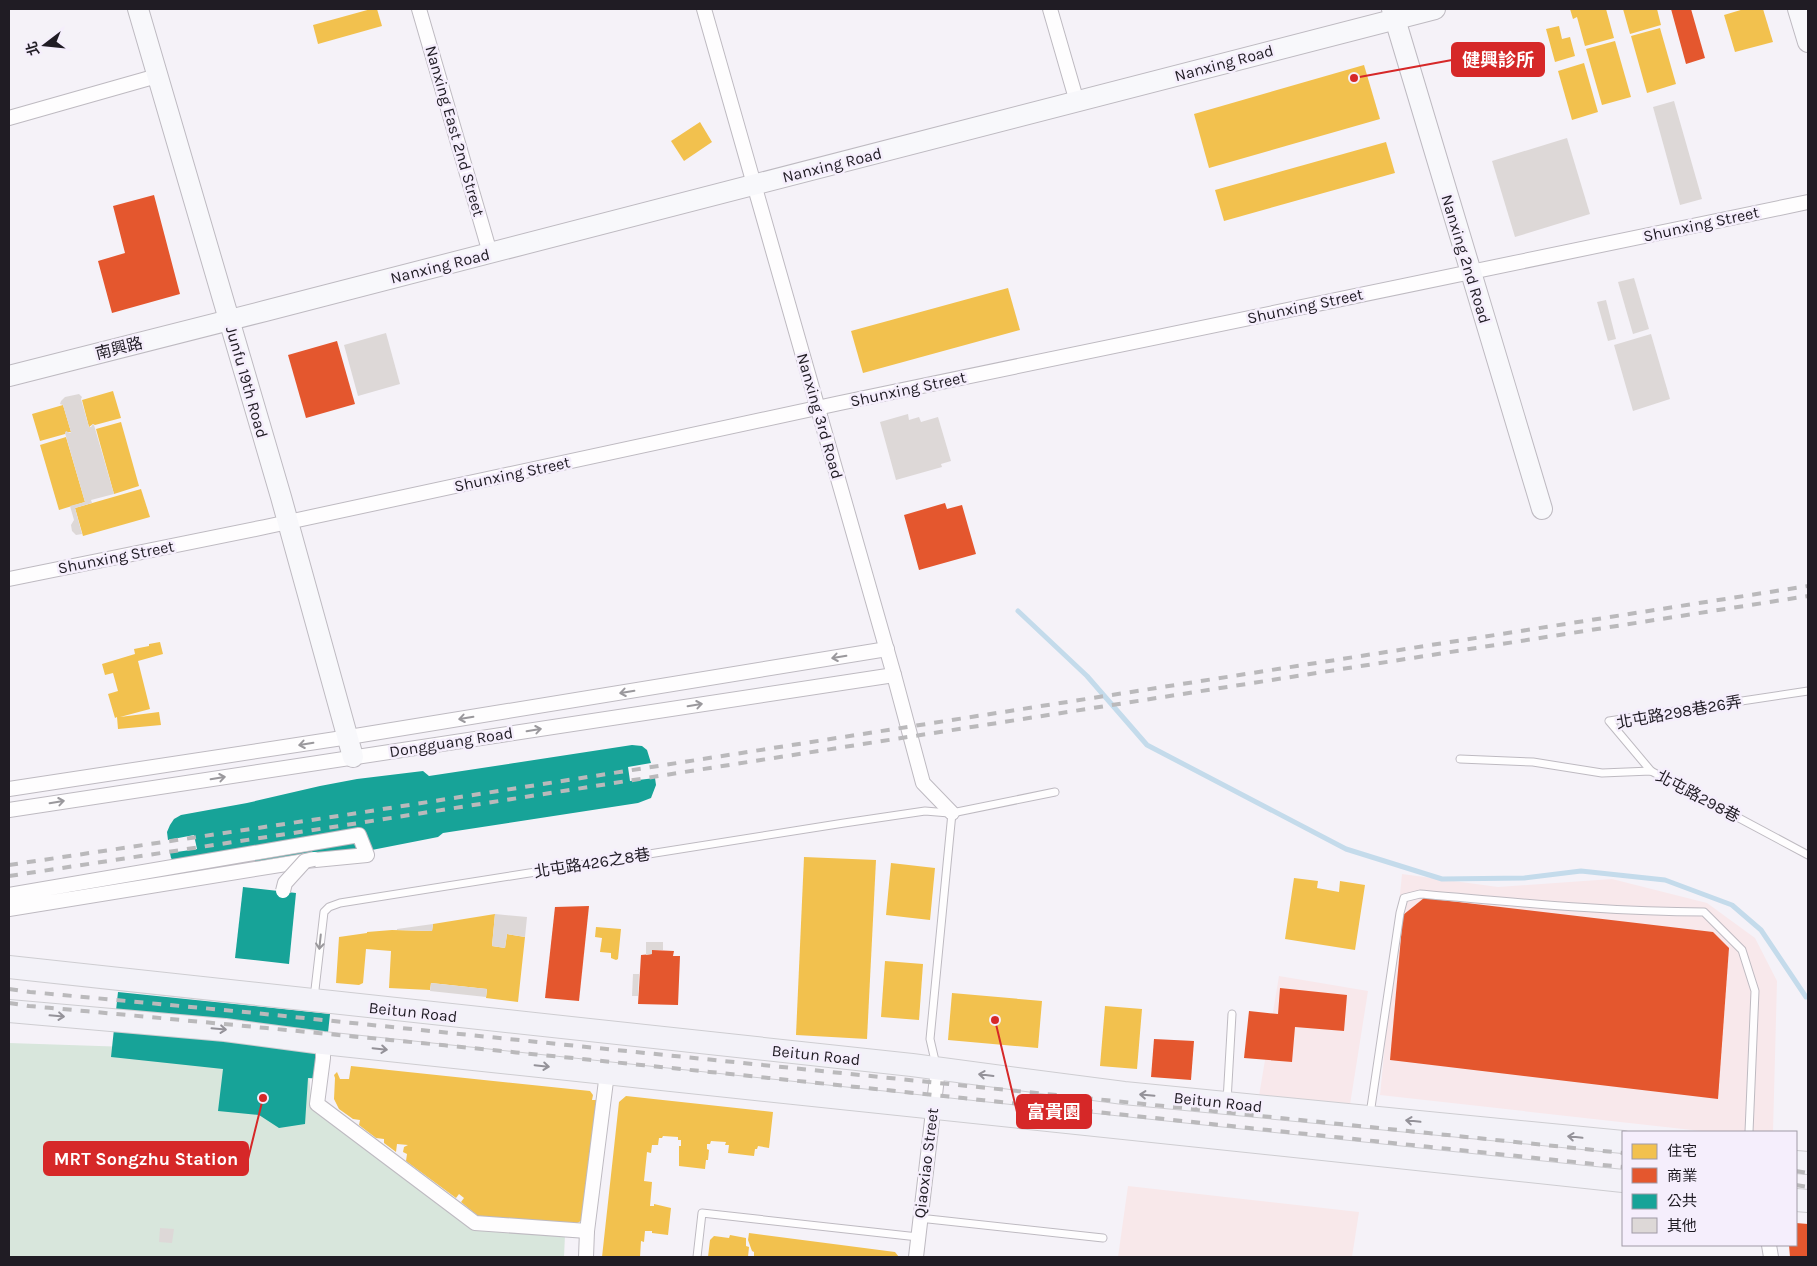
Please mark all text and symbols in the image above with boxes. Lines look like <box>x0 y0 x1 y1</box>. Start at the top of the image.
north arrow <box>20 20 70 70</box>
text: 北 <box>23 39 43 58</box>
street label: Nanxing Road <box>1172 41 1276 85</box>
street label: Nanxing East 2nd Street <box>421 43 489 219</box>
callout: 健興診所 <box>1452 43 1544 76</box>
text: 健興診所 <box>1462 49 1534 71</box>
street label: Nanxing Road <box>780 143 884 187</box>
street label: Nanxing 2nd Road <box>1437 192 1495 326</box>
street label: Shunxing Street <box>1641 202 1761 246</box>
street label: Nanxing Road <box>388 244 492 288</box>
street label: Shunxing Street <box>1245 284 1365 328</box>
street label: Junfu 19th Road <box>222 324 272 440</box>
street label: 南興路 <box>93 333 145 363</box>
street label: Nanxing 3rd Road <box>793 351 847 481</box>
street label: Shunxing Street <box>848 367 968 411</box>
street label: Shunxing Street <box>452 452 572 496</box>
street label: Shunxing Street <box>56 536 176 578</box>
one-way arrow <box>831 653 847 663</box>
one-way arrow <box>619 687 635 697</box>
street label: 北屯路298巷26弄 <box>1615 692 1743 732</box>
one-way arrow <box>686 700 702 710</box>
one-way arrow <box>459 714 475 724</box>
street label: Dongguang Road <box>388 723 514 761</box>
one-way arrow <box>526 724 542 734</box>
one-way arrow <box>298 739 314 749</box>
street label: 北屯路298巷 <box>1653 766 1743 826</box>
one-way arrow <box>209 772 225 782</box>
one-way arrow <box>49 797 65 807</box>
street label: 北屯路426之8巷 <box>533 844 651 882</box>
one-way arrow <box>315 933 325 949</box>
street label: Beitun Road <box>368 998 458 1026</box>
one-way arrow <box>49 1011 65 1021</box>
one-way arrow <box>211 1025 227 1034</box>
street label: Beitun Road <box>771 1041 861 1069</box>
one-way arrow <box>372 1044 388 1054</box>
one-way arrow <box>534 1062 550 1071</box>
one-way arrow <box>978 1070 994 1080</box>
street label: Beitun Road <box>1173 1088 1263 1116</box>
one-way arrow <box>1139 1090 1155 1100</box>
callout: 富貴園 <box>1017 1095 1091 1128</box>
text: 富貴園 <box>1027 1101 1081 1123</box>
street label: Qiaoxiao Street <box>910 1107 942 1219</box>
one-way arrow <box>1405 1116 1421 1126</box>
legend <box>1622 1131 1797 1246</box>
one-way arrow <box>1567 1132 1583 1142</box>
callout: MRT Songzhu Station <box>44 1142 248 1175</box>
text: 住宅 <box>1667 1142 1697 1160</box>
text: MRT Songzhu Station <box>54 1148 238 1170</box>
text: 商業 <box>1667 1167 1697 1185</box>
text: 公共 <box>1667 1192 1697 1210</box>
text: 其他 <box>1667 1217 1697 1235</box>

